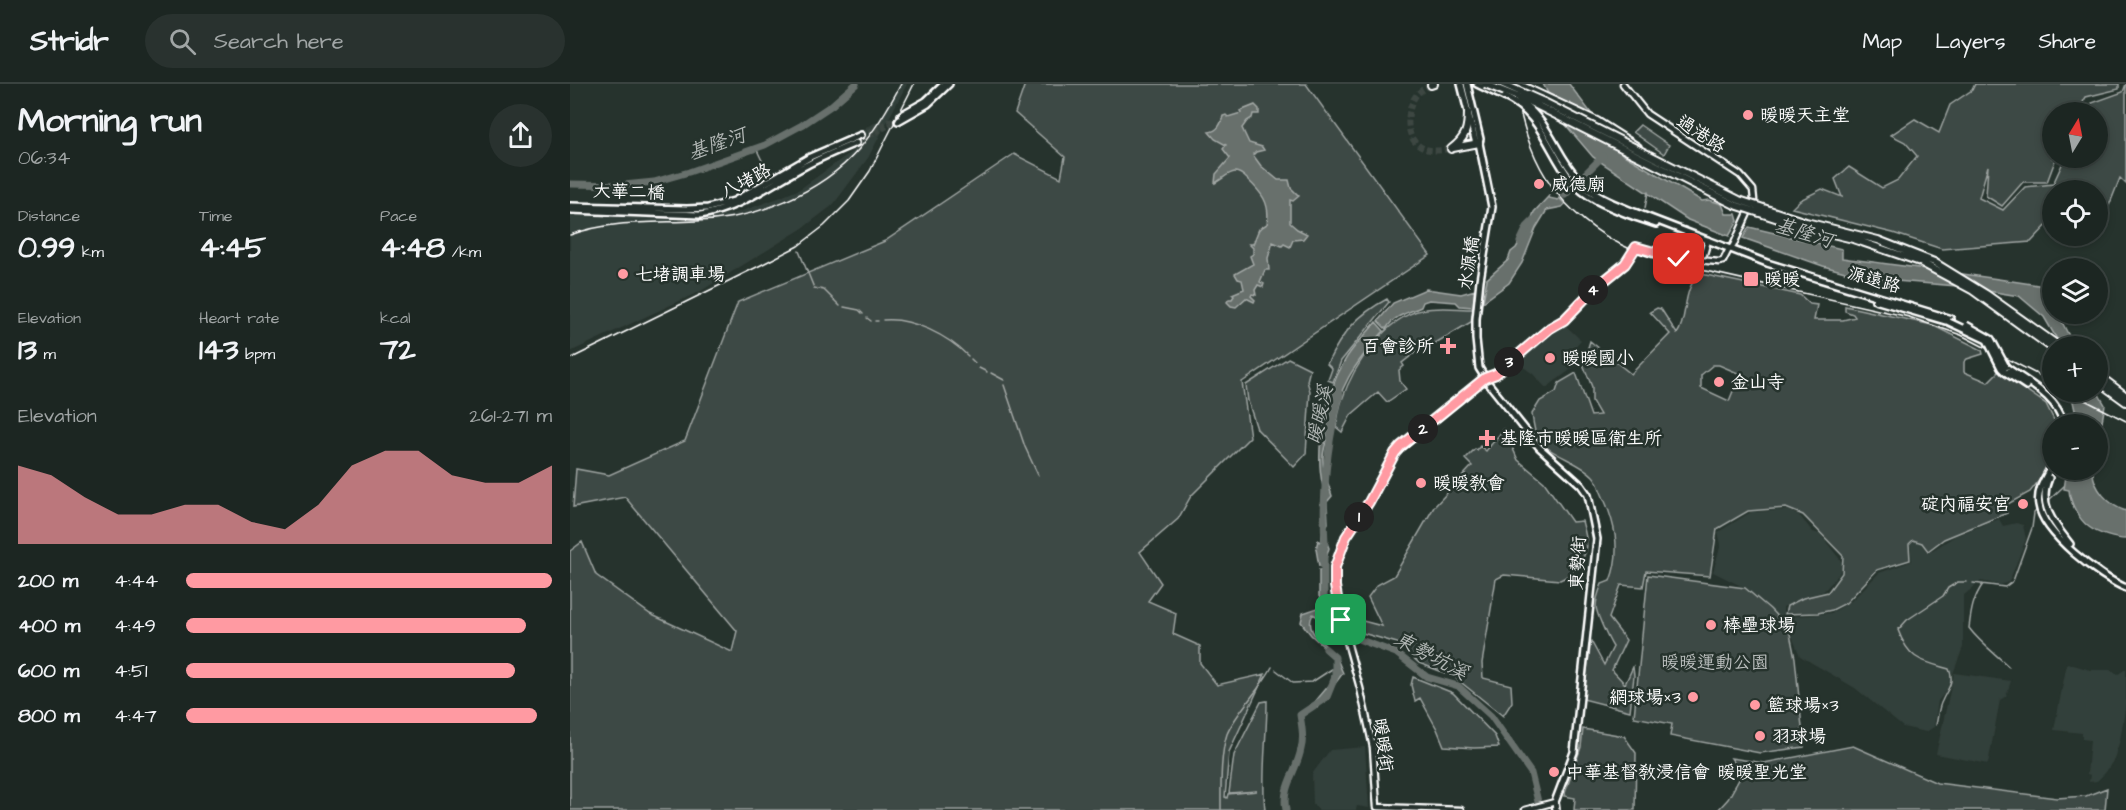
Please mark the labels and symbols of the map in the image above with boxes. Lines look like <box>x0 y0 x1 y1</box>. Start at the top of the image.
north arrow <box>2042 102 2108 168</box>
place label: 暖暖天主堂 <box>1760 103 1850 128</box>
marker: 暖暖天主堂 <box>1741 108 1755 122</box>
street label: 過港路 <box>1672 109 1730 159</box>
water label: 基隆河 <box>684 120 753 167</box>
street label: 八堵路 <box>716 157 776 205</box>
place label: 威德廟 <box>1551 172 1605 197</box>
marker: 威德廟 <box>1532 177 1546 191</box>
street label: 大華二橋 <box>593 178 665 206</box>
water label: 基隆河 <box>1771 211 1840 256</box>
pin <box>1653 233 1704 284</box>
street label: 水源橋 <box>1453 235 1485 291</box>
street label: 源遠路 <box>1845 261 1903 299</box>
place label: 七堵調車場 <box>635 262 725 287</box>
marker: 七堵調車場 <box>616 267 630 281</box>
place label: 暖暖 <box>1764 267 1800 292</box>
marker: 暖暖 <box>1742 270 1760 288</box>
pin: 4 <box>1578 275 1608 305</box>
place label: 百會診所 <box>1362 334 1434 359</box>
marker: 百會診所 <box>1439 337 1457 355</box>
place label: 暖暖國小 <box>1562 346 1634 371</box>
pin: 3 <box>1494 347 1524 377</box>
marker: 暖暖國小 <box>1543 351 1557 365</box>
place label: 金山寺 <box>1731 370 1785 395</box>
marker: 金山寺 <box>1712 375 1726 389</box>
water label: 暖暖溪 <box>1300 382 1340 447</box>
pin: 2 <box>1408 414 1438 444</box>
place label: 基隆市暖暖區衛生所 <box>1500 426 1662 451</box>
marker: 基隆市暖暖區衛生所 <box>1478 429 1496 447</box>
place label: 暖暖教會 <box>1433 471 1505 496</box>
marker: 暖暖教會 <box>1414 476 1428 490</box>
place label: 碇內福安宮 <box>1921 492 2011 517</box>
marker: 碇內福安宮 <box>2016 497 2030 511</box>
pin: 1 <box>1344 502 1374 532</box>
street label: 東勢街 <box>1564 535 1592 591</box>
pin <box>1315 594 1366 645</box>
place label: 棒壘球場 <box>1723 613 1795 638</box>
marker: 棒壘球場 <box>1704 618 1718 632</box>
water label: 東勢坑溪 <box>1389 625 1474 688</box>
park label: 暖暖運動公園 <box>1661 650 1769 675</box>
place label: 網球場×3 <box>1609 685 1681 710</box>
marker: 網球場×3 <box>1686 690 1700 704</box>
place label: 籃球場×3 <box>1767 693 1839 718</box>
marker: 籃球場×3 <box>1748 698 1762 712</box>
street label: 暖暖街 <box>1367 717 1399 773</box>
place label: 羽球場 <box>1772 724 1826 749</box>
marker: 羽球場 <box>1753 729 1767 743</box>
place label: 中華基督教浸信會 暖暖聖光堂 <box>1566 760 1807 785</box>
marker: 中華基督教浸信會 暖暖聖光堂 <box>1547 765 1561 779</box>

